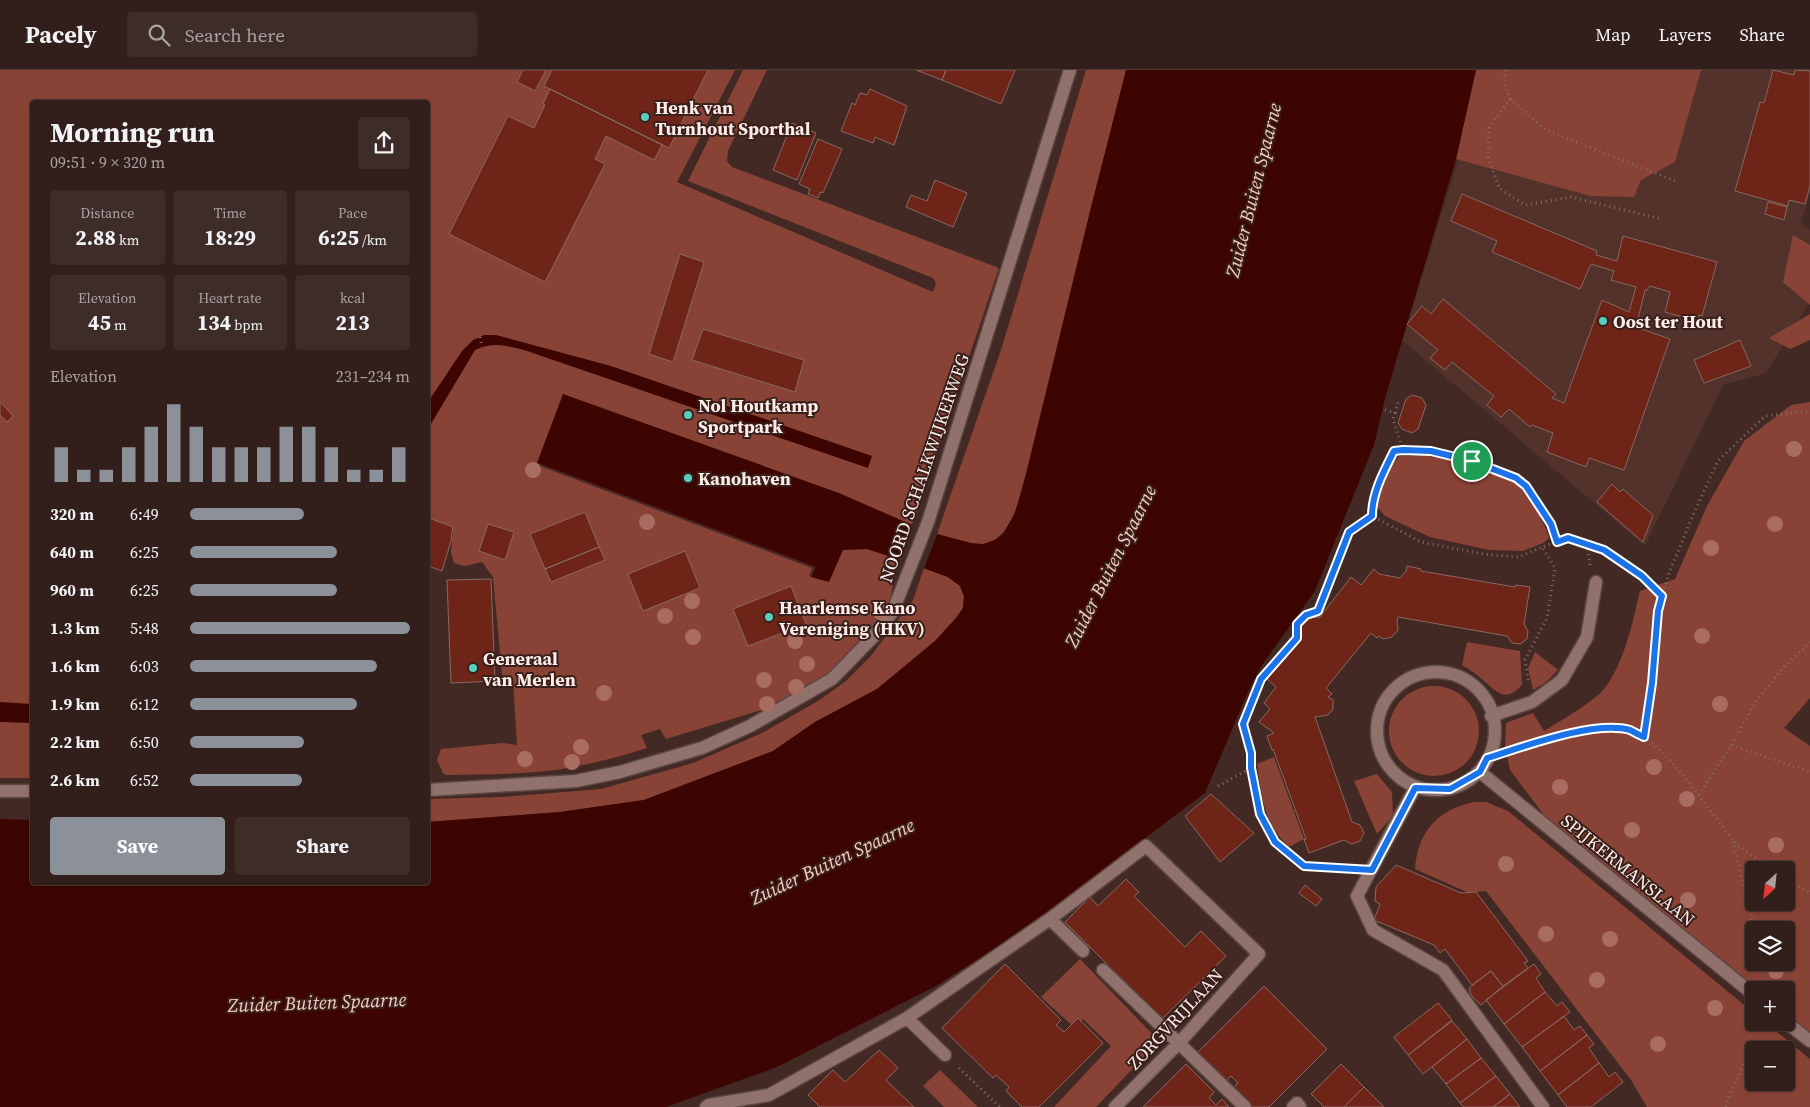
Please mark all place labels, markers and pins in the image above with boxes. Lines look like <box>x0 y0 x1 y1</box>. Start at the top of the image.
place label: Henk van Turnhout Sporthal <box>655 95 811 141</box>
marker: Henk van Turnhout Sporthal <box>639 111 651 123</box>
place label: Oost ter Hout <box>1613 309 1724 334</box>
marker: Oost ter Hout <box>1597 315 1609 327</box>
place label: Nol Houtkamp Sportpark <box>698 393 818 439</box>
marker: Nol Houtkamp Sportpark <box>682 409 694 421</box>
pin <box>1451 440 1493 482</box>
place label: Kanohaven <box>698 466 791 491</box>
marker: Kanohaven <box>682 472 694 484</box>
place label: Haarlemse Kano Vereniging (HKV) <box>779 595 925 641</box>
marker: Haarlemse Kano Vereniging (HKV) <box>763 611 775 623</box>
place label: Generaal van Merlen <box>482 646 576 692</box>
marker: Generaal van Merlen <box>467 662 479 674</box>

